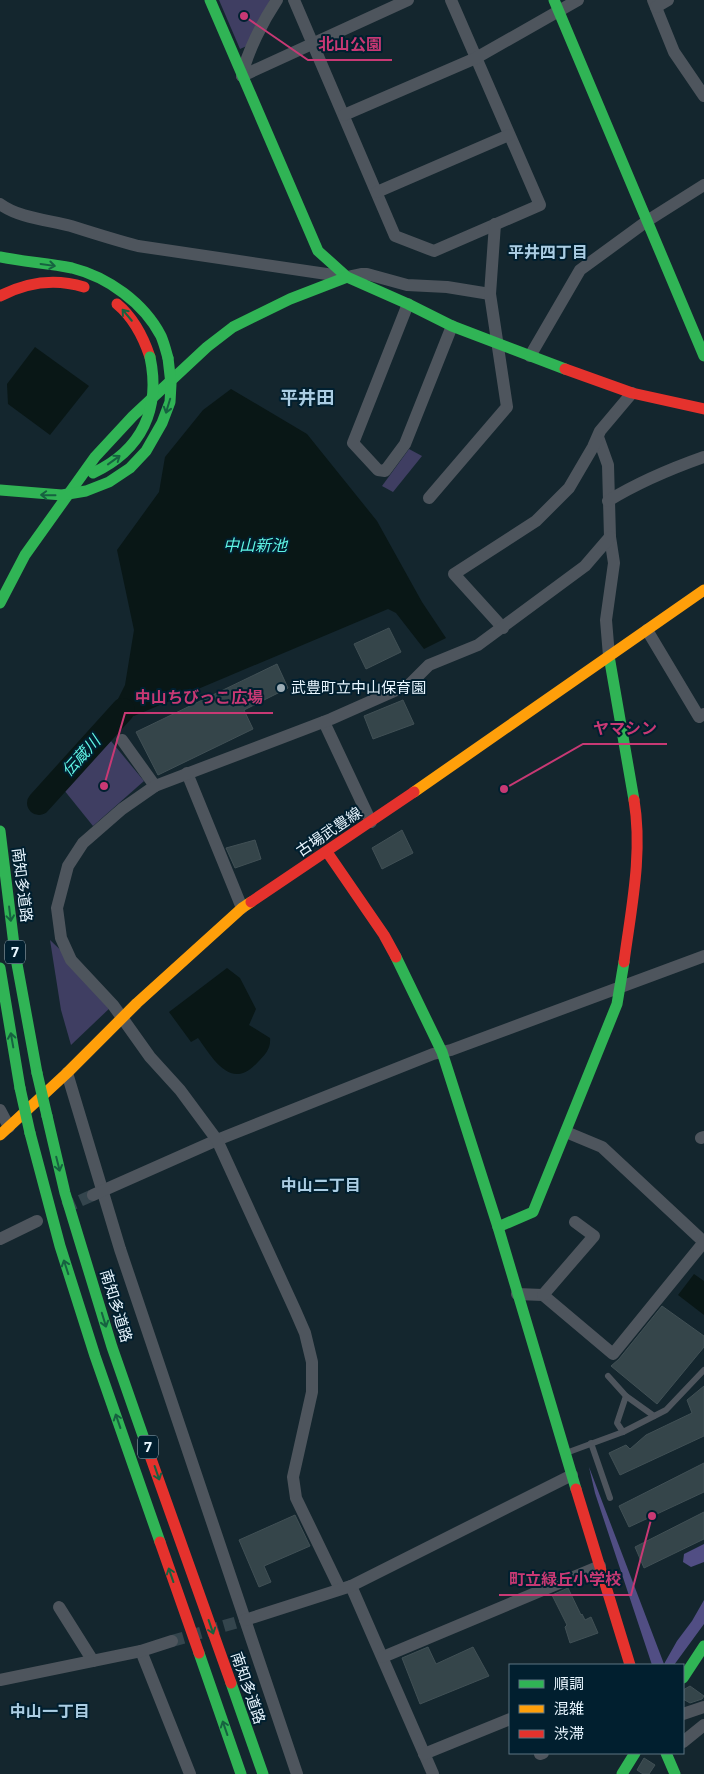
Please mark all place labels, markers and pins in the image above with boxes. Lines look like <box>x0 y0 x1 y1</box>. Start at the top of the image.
callout: 北山公園 <box>308 29 392 60</box>
place label: 武豊町立中山保育園 <box>291 679 426 697</box>
callout: 中山ちびっこ広場 <box>125 682 273 713</box>
marker: 武豊町立中山保育園 <box>275 682 287 694</box>
callout: ヤマシン <box>583 713 667 744</box>
callout: 町立緑丘小学校 <box>499 1564 631 1595</box>

